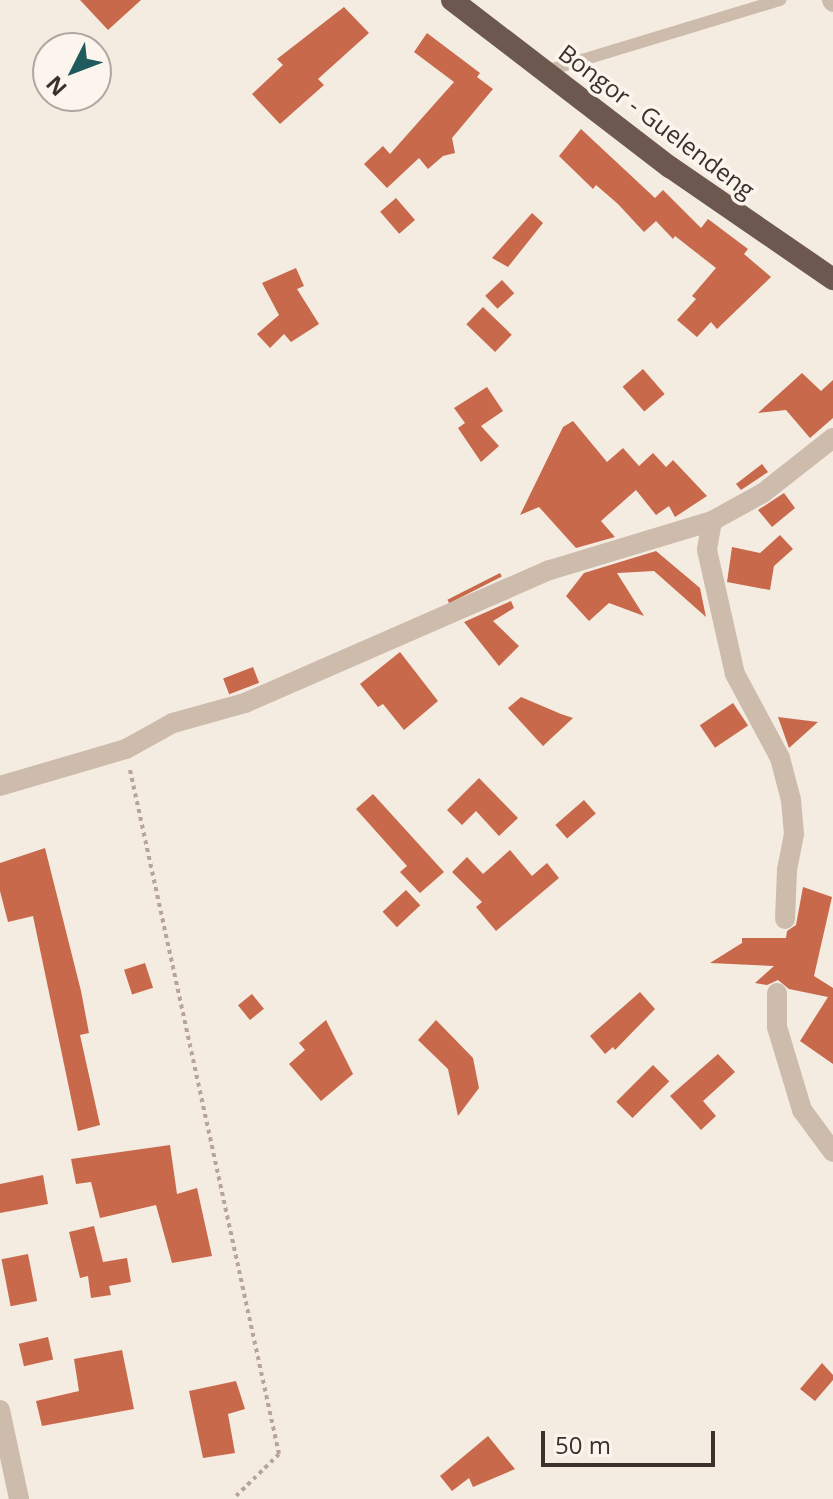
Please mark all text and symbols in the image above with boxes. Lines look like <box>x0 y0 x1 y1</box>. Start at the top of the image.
north arrow <box>32 32 112 112</box>
street label: Bongor - Guelendeng <box>553 38 761 204</box>
text: N <box>39 70 73 103</box>
scale bar <box>545 1415 719 1465</box>
text: 50 m <box>555 1428 611 1461</box>

